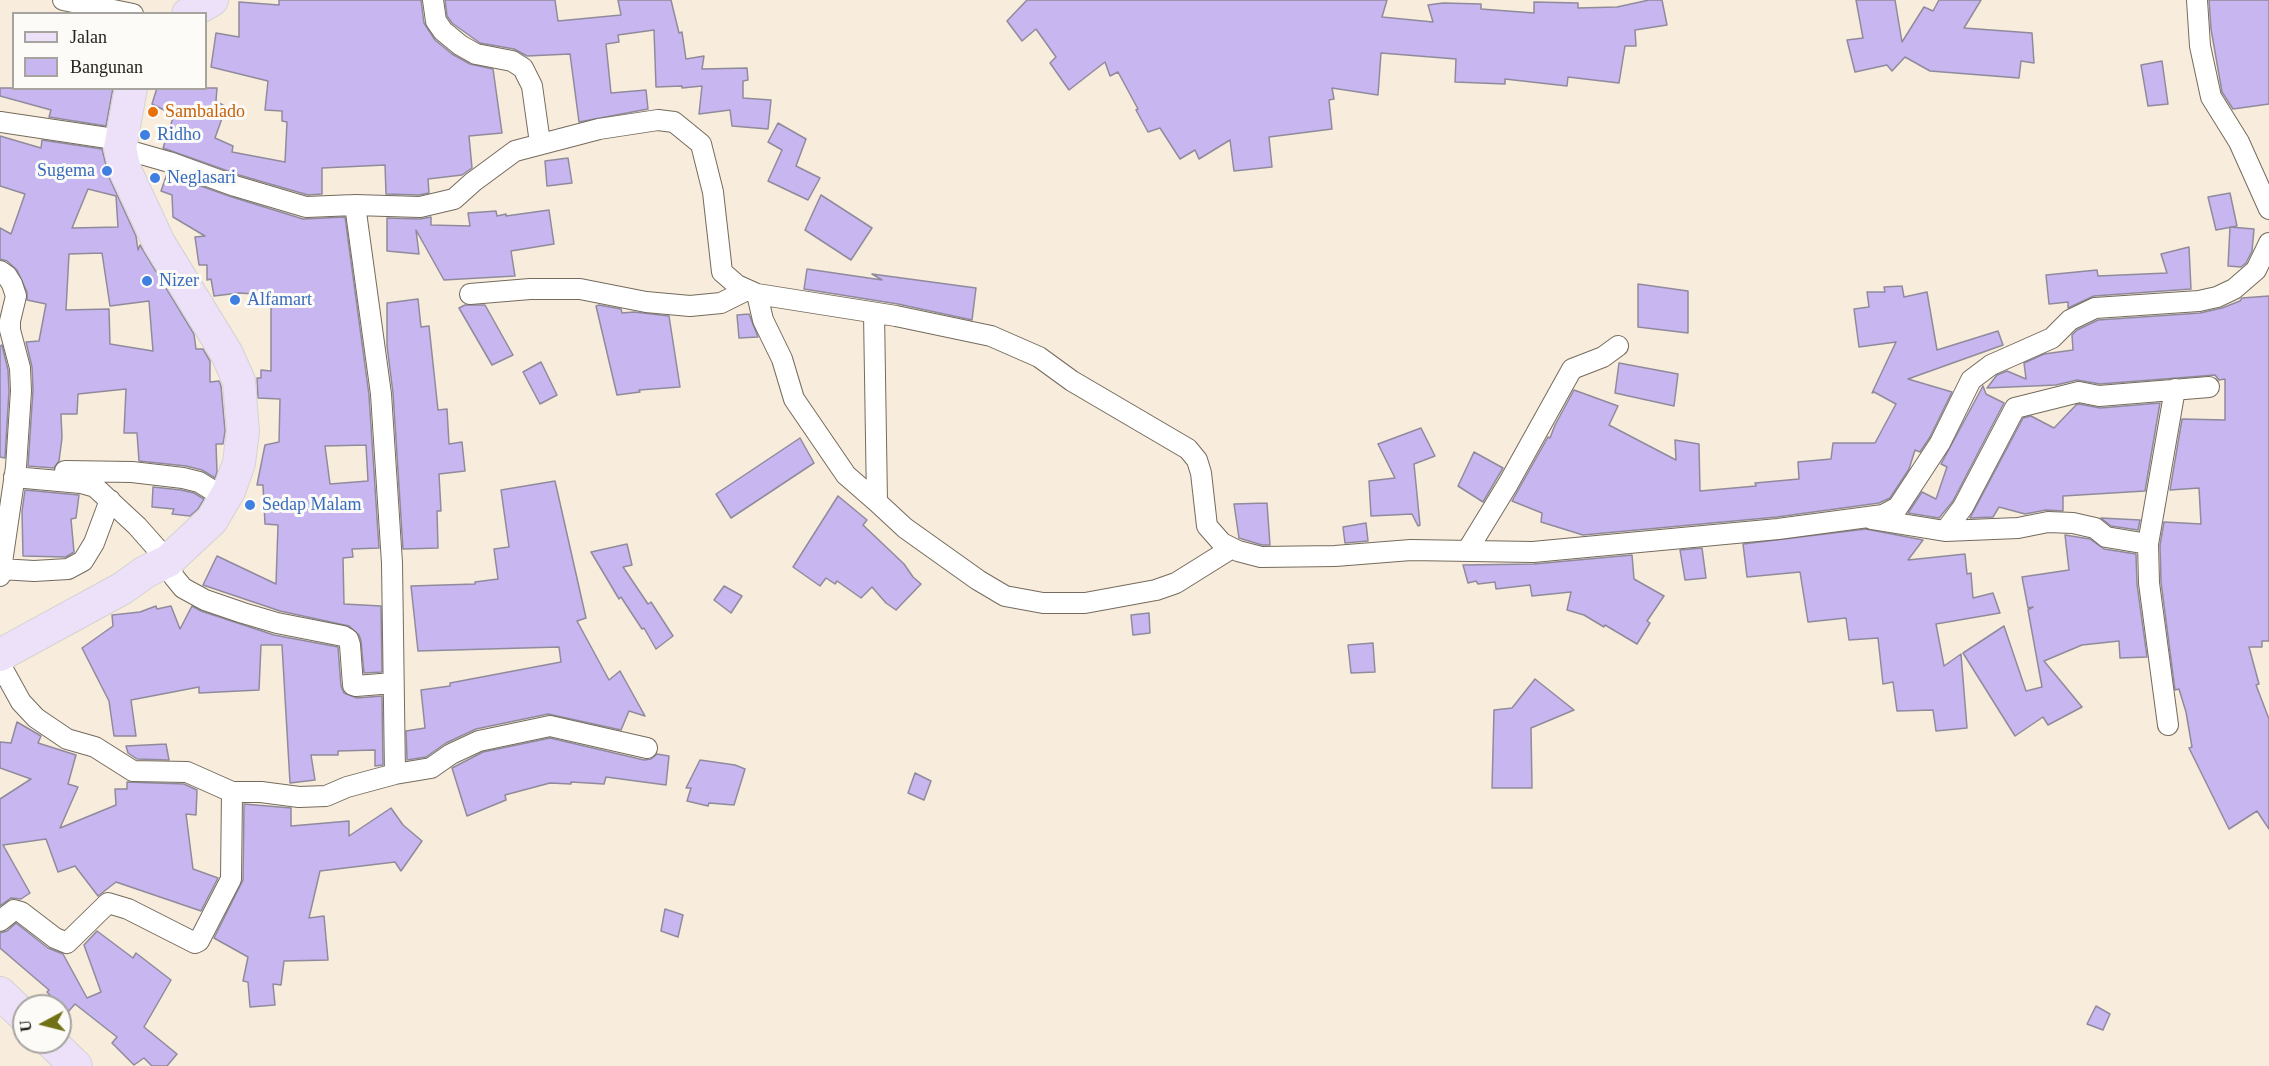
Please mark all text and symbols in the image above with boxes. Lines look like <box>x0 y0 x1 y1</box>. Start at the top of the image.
legend <box>12 12 207 90</box>
text: Jalan <box>70 27 107 47</box>
text: Bangunan <box>70 57 143 77</box>
place label: Sambalado <box>165 101 245 123</box>
marker: Sambalado <box>146 105 160 119</box>
place label: Ridho <box>157 124 201 146</box>
marker: Ridho <box>138 128 152 142</box>
place label: Sugema <box>37 160 95 182</box>
marker: Sugema <box>100 164 114 178</box>
place label: Neglasari <box>167 167 236 189</box>
marker: Neglasari <box>148 171 162 185</box>
place label: Nizer <box>159 270 199 292</box>
marker: Nizer <box>140 274 154 288</box>
place label: Alfamart <box>247 289 312 311</box>
marker: Alfamart <box>228 293 242 307</box>
place label: Sedap Malam <box>262 494 361 516</box>
marker: Sedap Malam <box>243 498 257 512</box>
north arrow <box>12 994 72 1054</box>
text: U <box>16 1019 35 1033</box>

